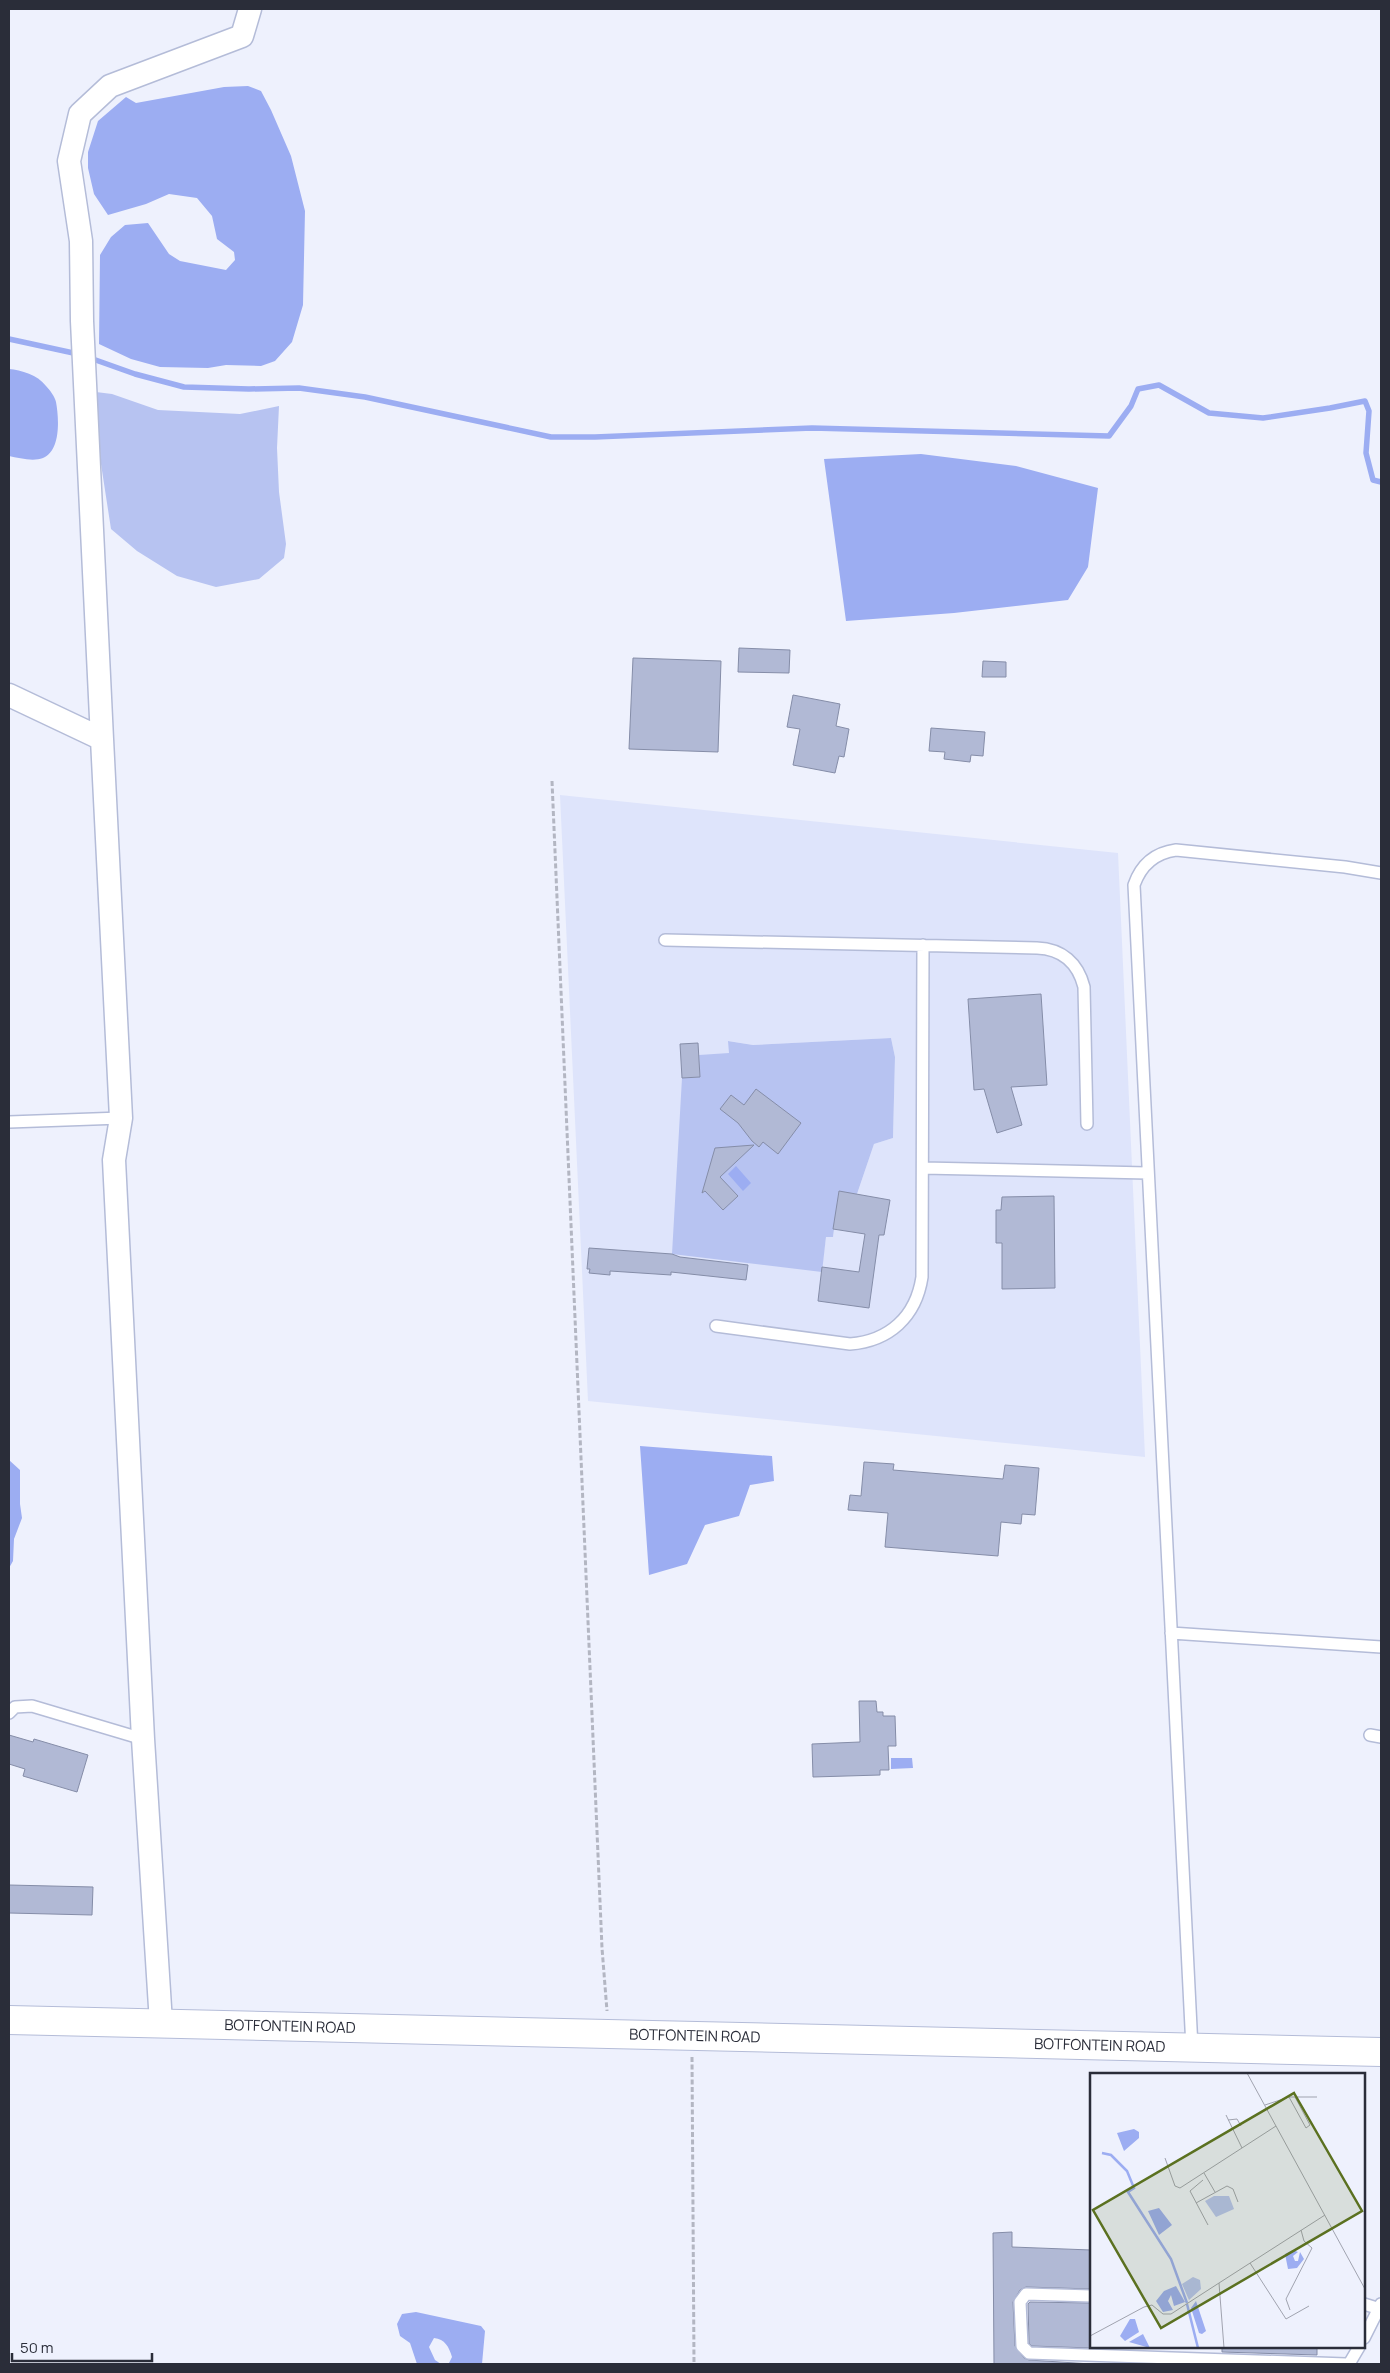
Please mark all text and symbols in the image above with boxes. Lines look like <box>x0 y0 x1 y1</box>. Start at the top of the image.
street label: BOTFONTEIN ROAD <box>224 2014 356 2038</box>
street label: BOTFONTEIN ROAD <box>629 2023 761 2048</box>
street label: BOTFONTEIN ROAD <box>1034 2033 1166 2057</box>
inset map <box>1090 2073 1365 2348</box>
scale bar <box>12 2330 152 2362</box>
text: 50 m <box>20 2337 54 2358</box>

